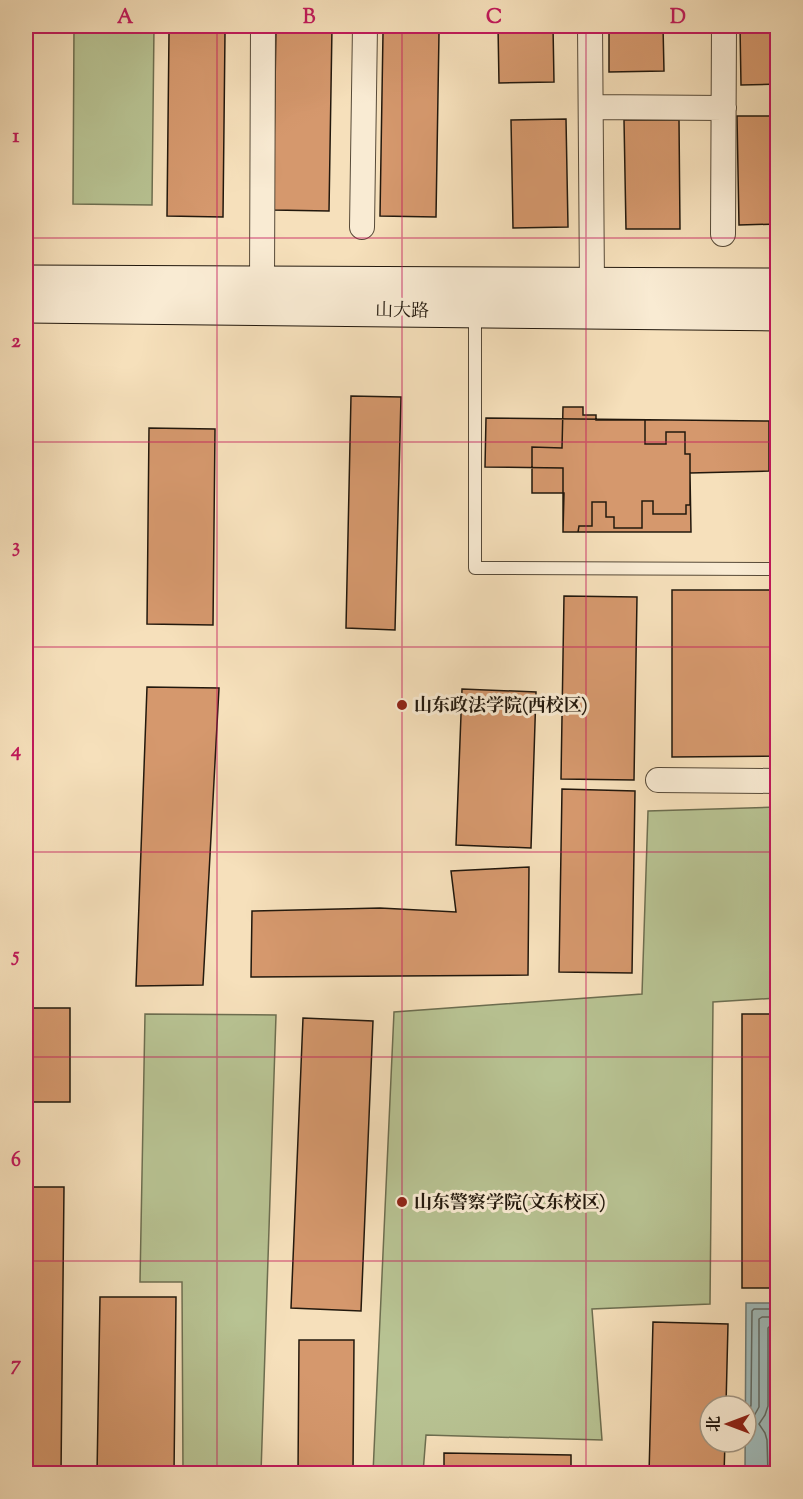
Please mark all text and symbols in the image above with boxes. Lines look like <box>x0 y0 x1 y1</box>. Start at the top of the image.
text: A <box>117 4 134 33</box>
text: B <box>303 4 316 33</box>
text: C <box>486 4 502 33</box>
text: D <box>670 4 686 33</box>
text: 1 <box>13 123 20 152</box>
street label: 山大路 <box>375 299 429 325</box>
text: 2 <box>11 328 21 357</box>
text: 3 <box>12 533 20 562</box>
place label: 山东政法学院(西校区) <box>414 694 588 720</box>
marker: 山东政法学院(西校区) <box>395 698 409 712</box>
text: 4 <box>10 737 21 766</box>
text: 5 <box>11 942 20 971</box>
text: 6 <box>11 1147 21 1176</box>
place label: 山东警察学院(文东校区) <box>414 1191 606 1217</box>
marker: 山东警察学院(文东校区) <box>395 1195 409 1209</box>
text: 7 <box>11 1351 22 1380</box>
north arrow <box>698 1394 758 1454</box>
text: 北 <box>704 1416 727 1432</box>

